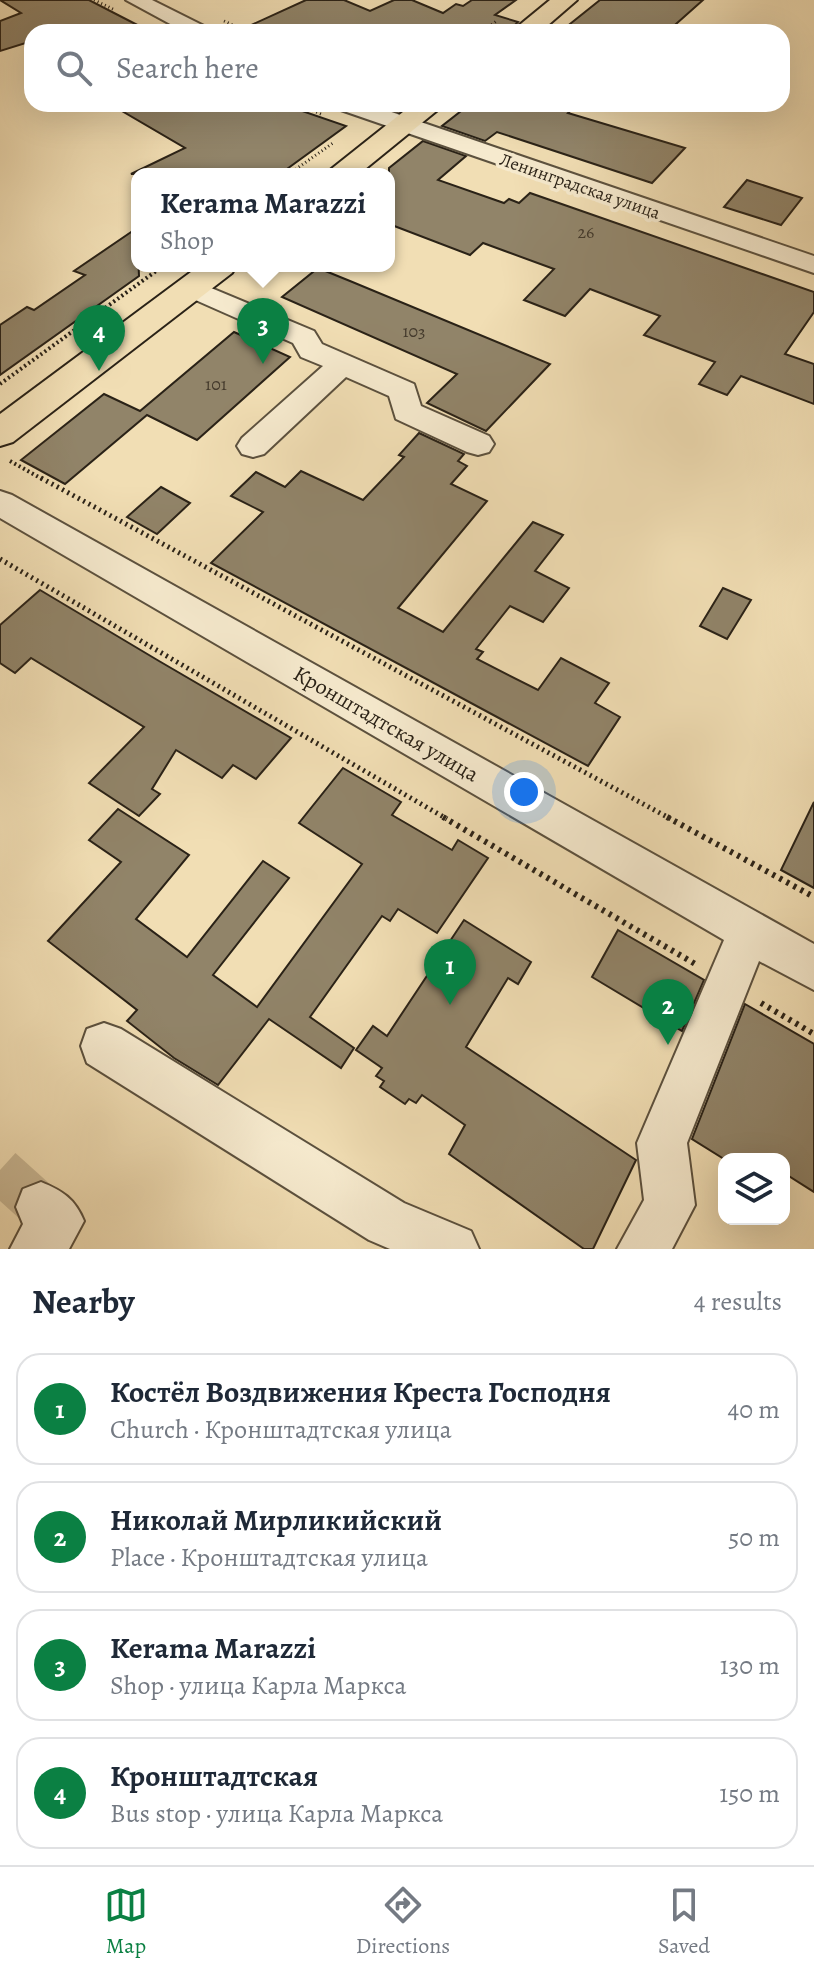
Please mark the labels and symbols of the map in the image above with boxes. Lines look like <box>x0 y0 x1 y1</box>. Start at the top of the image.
street label: Ленинградская улица <box>496 147 664 225</box>
house number: 26 <box>578 220 594 244</box>
pin: 3 <box>237 298 289 364</box>
pin: 4 <box>73 305 125 371</box>
house number: 103 <box>402 319 426 343</box>
house number: 101 <box>205 372 227 396</box>
street label: Кронштадтская улица <box>288 659 485 790</box>
your location <box>504 772 544 812</box>
pin: 1 <box>424 939 476 1005</box>
pin: 2 <box>642 979 694 1045</box>

